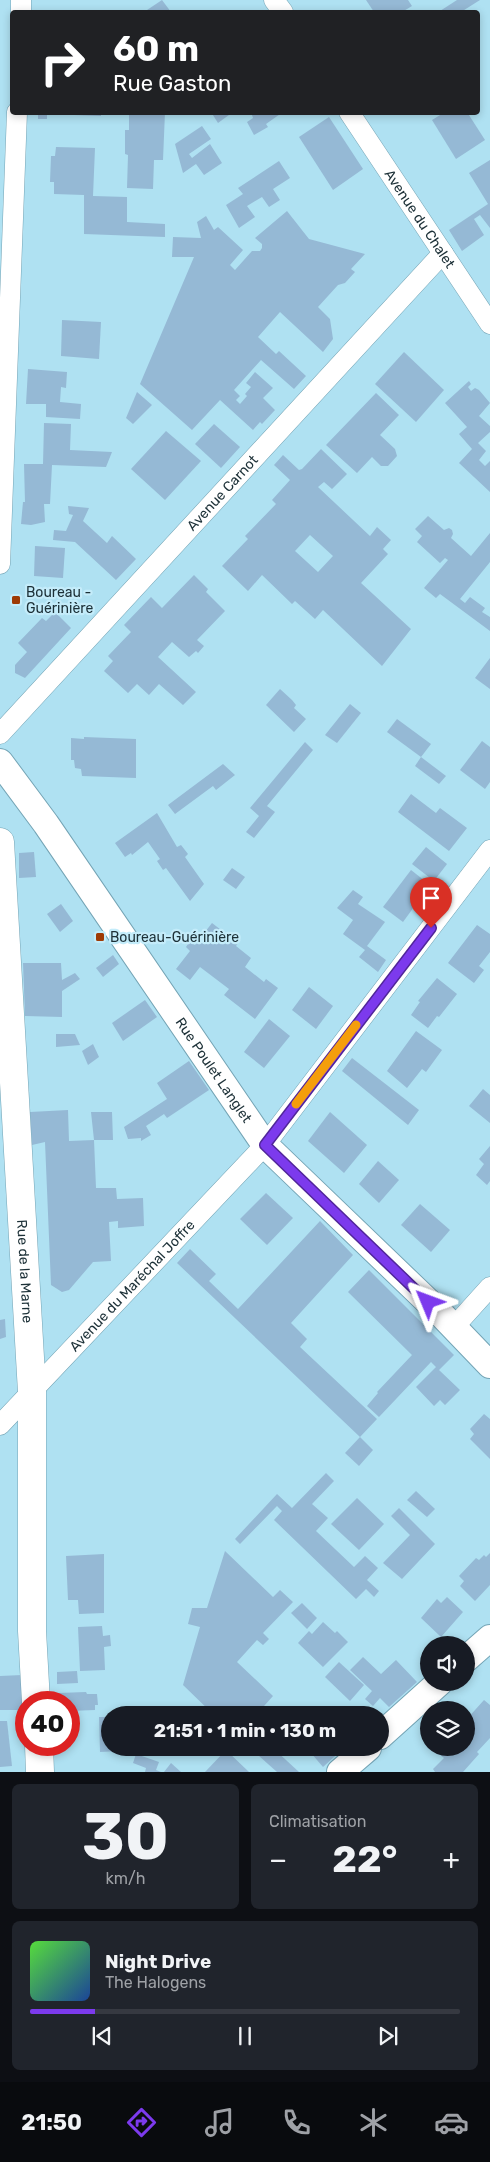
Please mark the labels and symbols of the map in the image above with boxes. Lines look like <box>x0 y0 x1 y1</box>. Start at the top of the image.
street label: Avenue du Chalet <box>381 166 459 272</box>
street label: Avenue Carnot <box>184 451 262 534</box>
place label: Boureau - Guérinière <box>26 584 93 617</box>
marker: Boureau - Guérinière <box>10 594 22 606</box>
pin <box>410 877 452 928</box>
place label: Boureau-Guérinière <box>110 929 239 946</box>
marker: Boureau-Guérinière <box>94 931 106 943</box>
street label: Rue Poulet Langlet <box>172 1014 256 1127</box>
street label: Avenue du Maréchal Joffre <box>66 1216 199 1355</box>
street label: Rue de la Marne <box>13 1219 36 1324</box>
position arrow <box>401 1275 453 1327</box>
speed limit sign: 40 <box>15 1691 80 1756</box>

